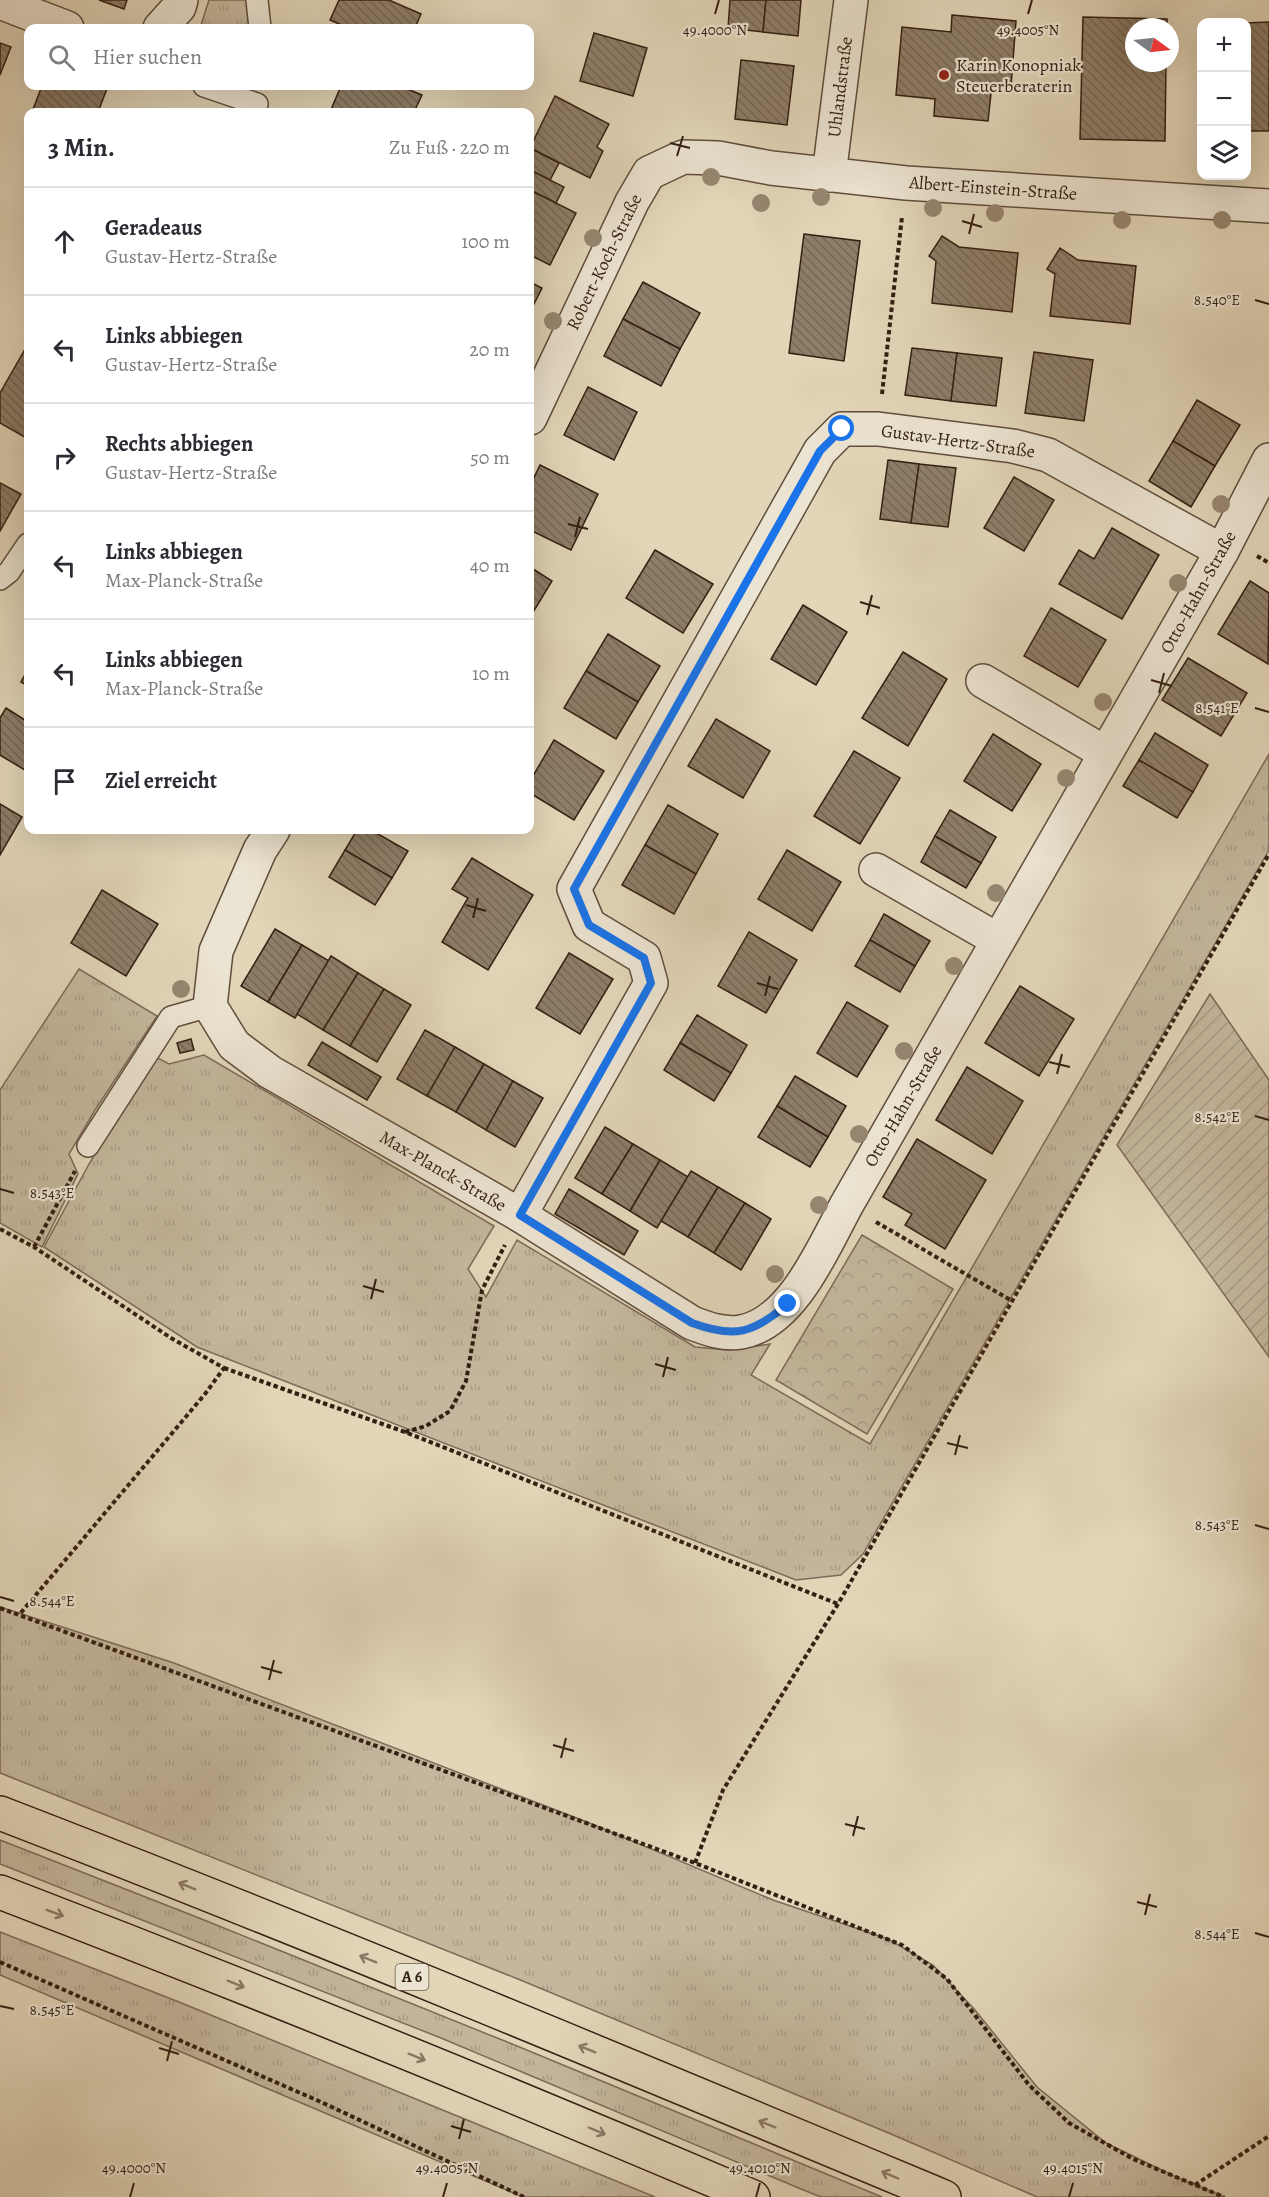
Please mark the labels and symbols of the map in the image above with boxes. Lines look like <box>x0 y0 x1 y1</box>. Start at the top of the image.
north arrow <box>1125 18 1179 72</box>
text: 49.4000°N <box>683 20 747 40</box>
text: 49.4005°N <box>997 20 1060 40</box>
street label: Uhlandstraße <box>822 35 858 139</box>
place label: Karin Konopniak Steuerberaterin <box>956 53 1081 98</box>
marker: Karin Konopniak Steuerberaterin <box>937 68 951 82</box>
street label: Albert-Einstein-Straße <box>907 170 1078 206</box>
street label: Robert-Koch-Straße <box>561 190 647 334</box>
text: 8.540°E <box>1194 290 1240 310</box>
route start <box>828 415 854 441</box>
street label: Gustav-Hertz-Straße <box>880 418 1036 464</box>
street label: Otto-Hahn-Straße <box>1154 526 1242 658</box>
text: 8.541°E <box>1195 698 1239 718</box>
street label: Otto-Hahn-Straße <box>858 1041 948 1171</box>
text: 8.542°E <box>1194 1107 1240 1127</box>
street label: Max-Planck-Straße <box>375 1125 511 1217</box>
text: 8.543°E <box>30 1183 74 1203</box>
route end <box>774 1290 800 1316</box>
text: 8.543°E <box>1195 1515 1239 1535</box>
text: 8.544°E <box>29 1591 75 1611</box>
one-way arrow <box>178 1880 197 1891</box>
one-way arrow <box>45 1908 63 1919</box>
text: 8.544°E <box>1194 1924 1240 1944</box>
one-way arrow <box>359 1953 377 1964</box>
road number: A 6 <box>396 1964 428 1990</box>
one-way arrow <box>226 1980 245 1991</box>
text: 8.545°E <box>30 2000 74 2020</box>
one-way arrow <box>578 2043 596 2054</box>
one-way arrow <box>407 2052 426 2063</box>
one-way arrow <box>758 2118 777 2129</box>
one-way arrow <box>588 2125 606 2137</box>
text: 49.4000°N <box>102 2158 166 2178</box>
text: 49.4005°N <box>416 2158 479 2178</box>
text: 49.4010°N <box>729 2158 791 2178</box>
text: 49.4015°N <box>1043 2158 1103 2178</box>
one-way arrow <box>881 2168 899 2180</box>

